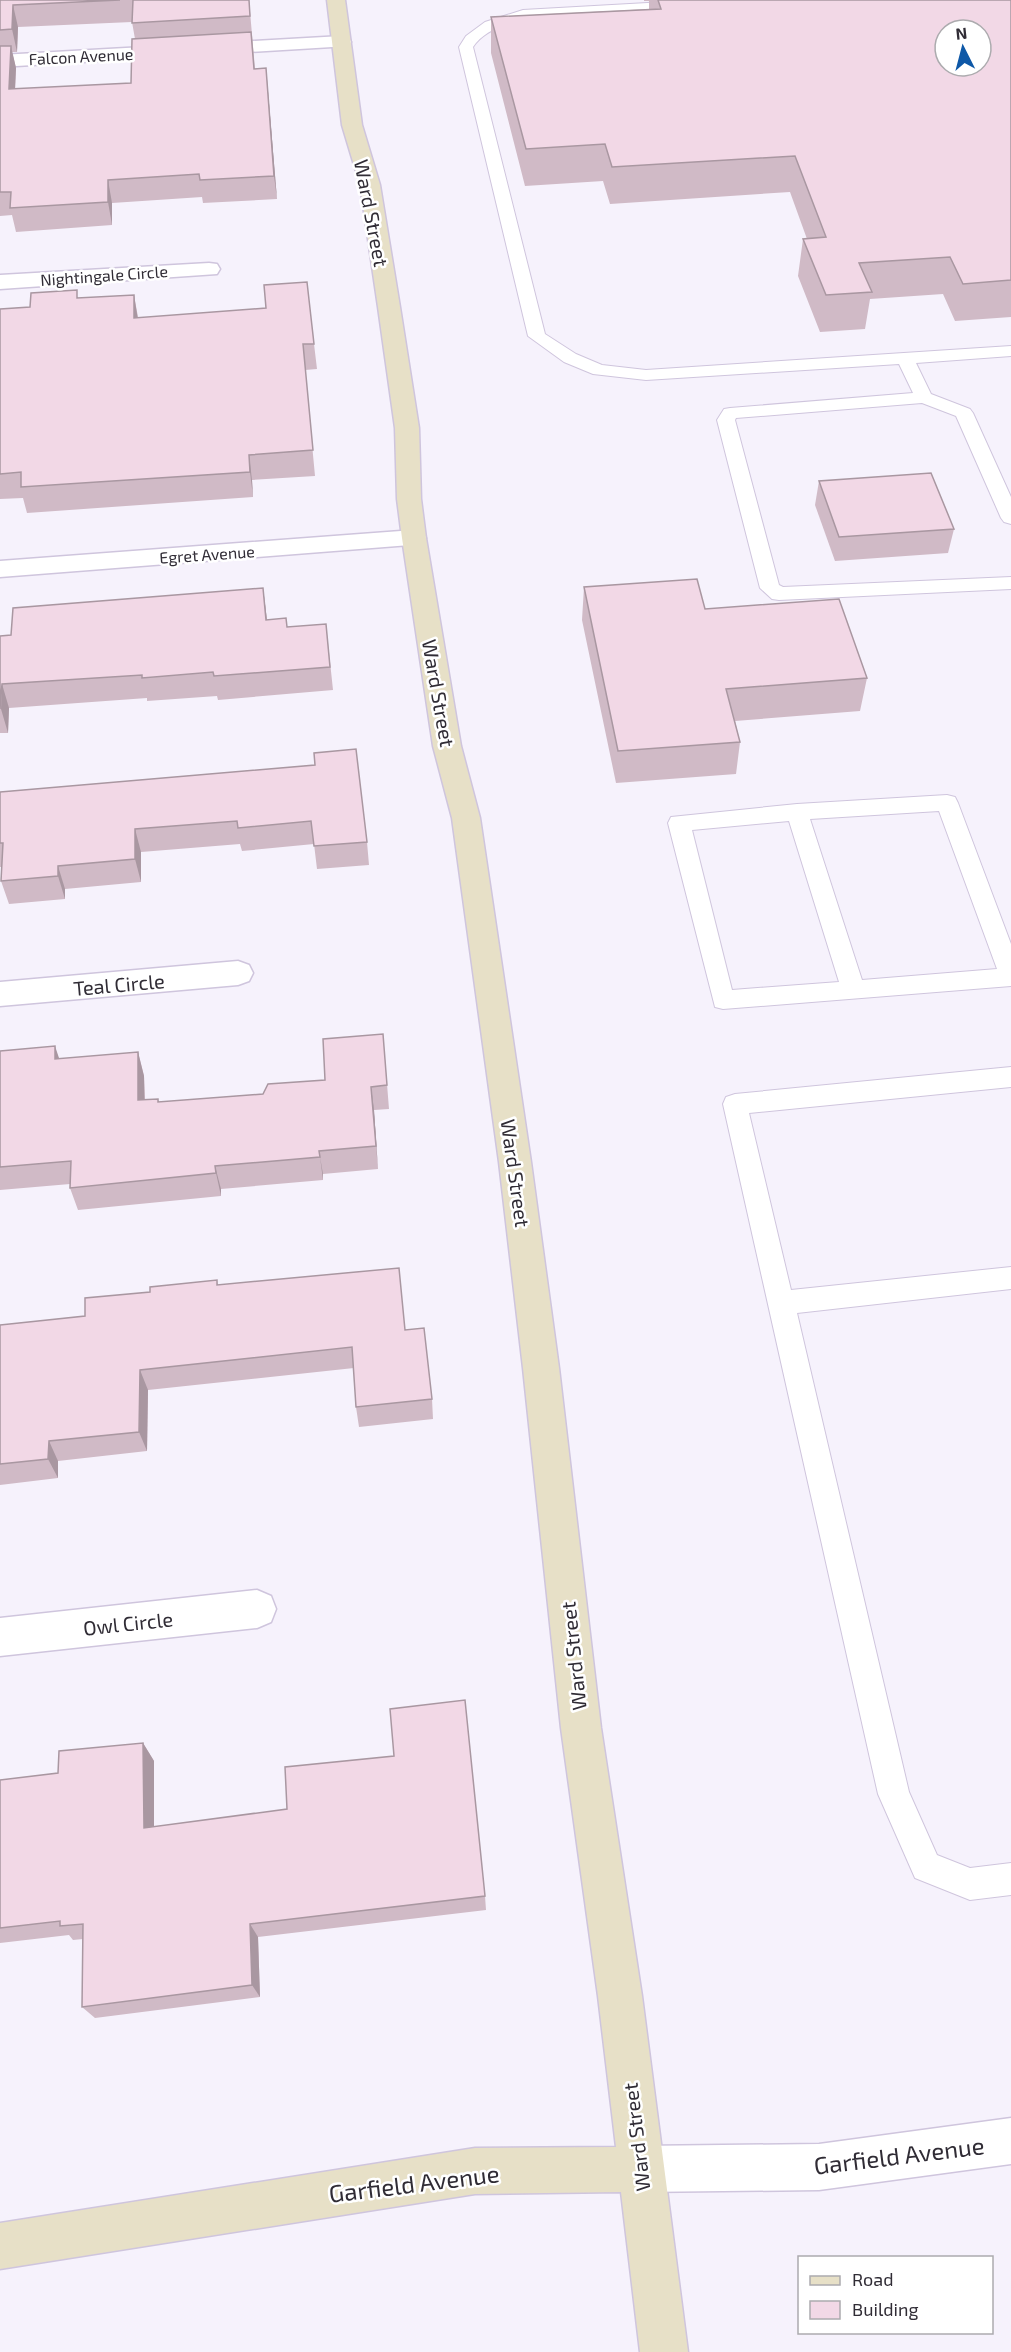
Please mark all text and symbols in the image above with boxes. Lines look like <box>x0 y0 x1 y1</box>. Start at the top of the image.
north arrow <box>933 18 993 78</box>
text: N <box>955 23 968 43</box>
street label: Falcon Avenue <box>28 44 134 68</box>
street label: Ward Street <box>350 157 394 269</box>
street label: Nightingale Circle <box>40 261 168 289</box>
street label: Egret Avenue <box>159 541 255 567</box>
street label: Ward Street <box>418 637 460 749</box>
street label: Teal Circle <box>72 968 166 1000</box>
street label: Ward Street <box>497 1117 536 1229</box>
street label: Ward Street <box>555 1600 591 1711</box>
street label: Owl Circle <box>82 1606 174 1640</box>
street label: Ward Street <box>617 2081 655 2193</box>
street label: Garfield Avenue <box>812 2130 986 2180</box>
street label: Garfield Avenue <box>327 2158 501 2208</box>
legend <box>798 2256 993 2334</box>
text: Road <box>852 2268 893 2290</box>
text: Building <box>852 2298 919 2320</box>

